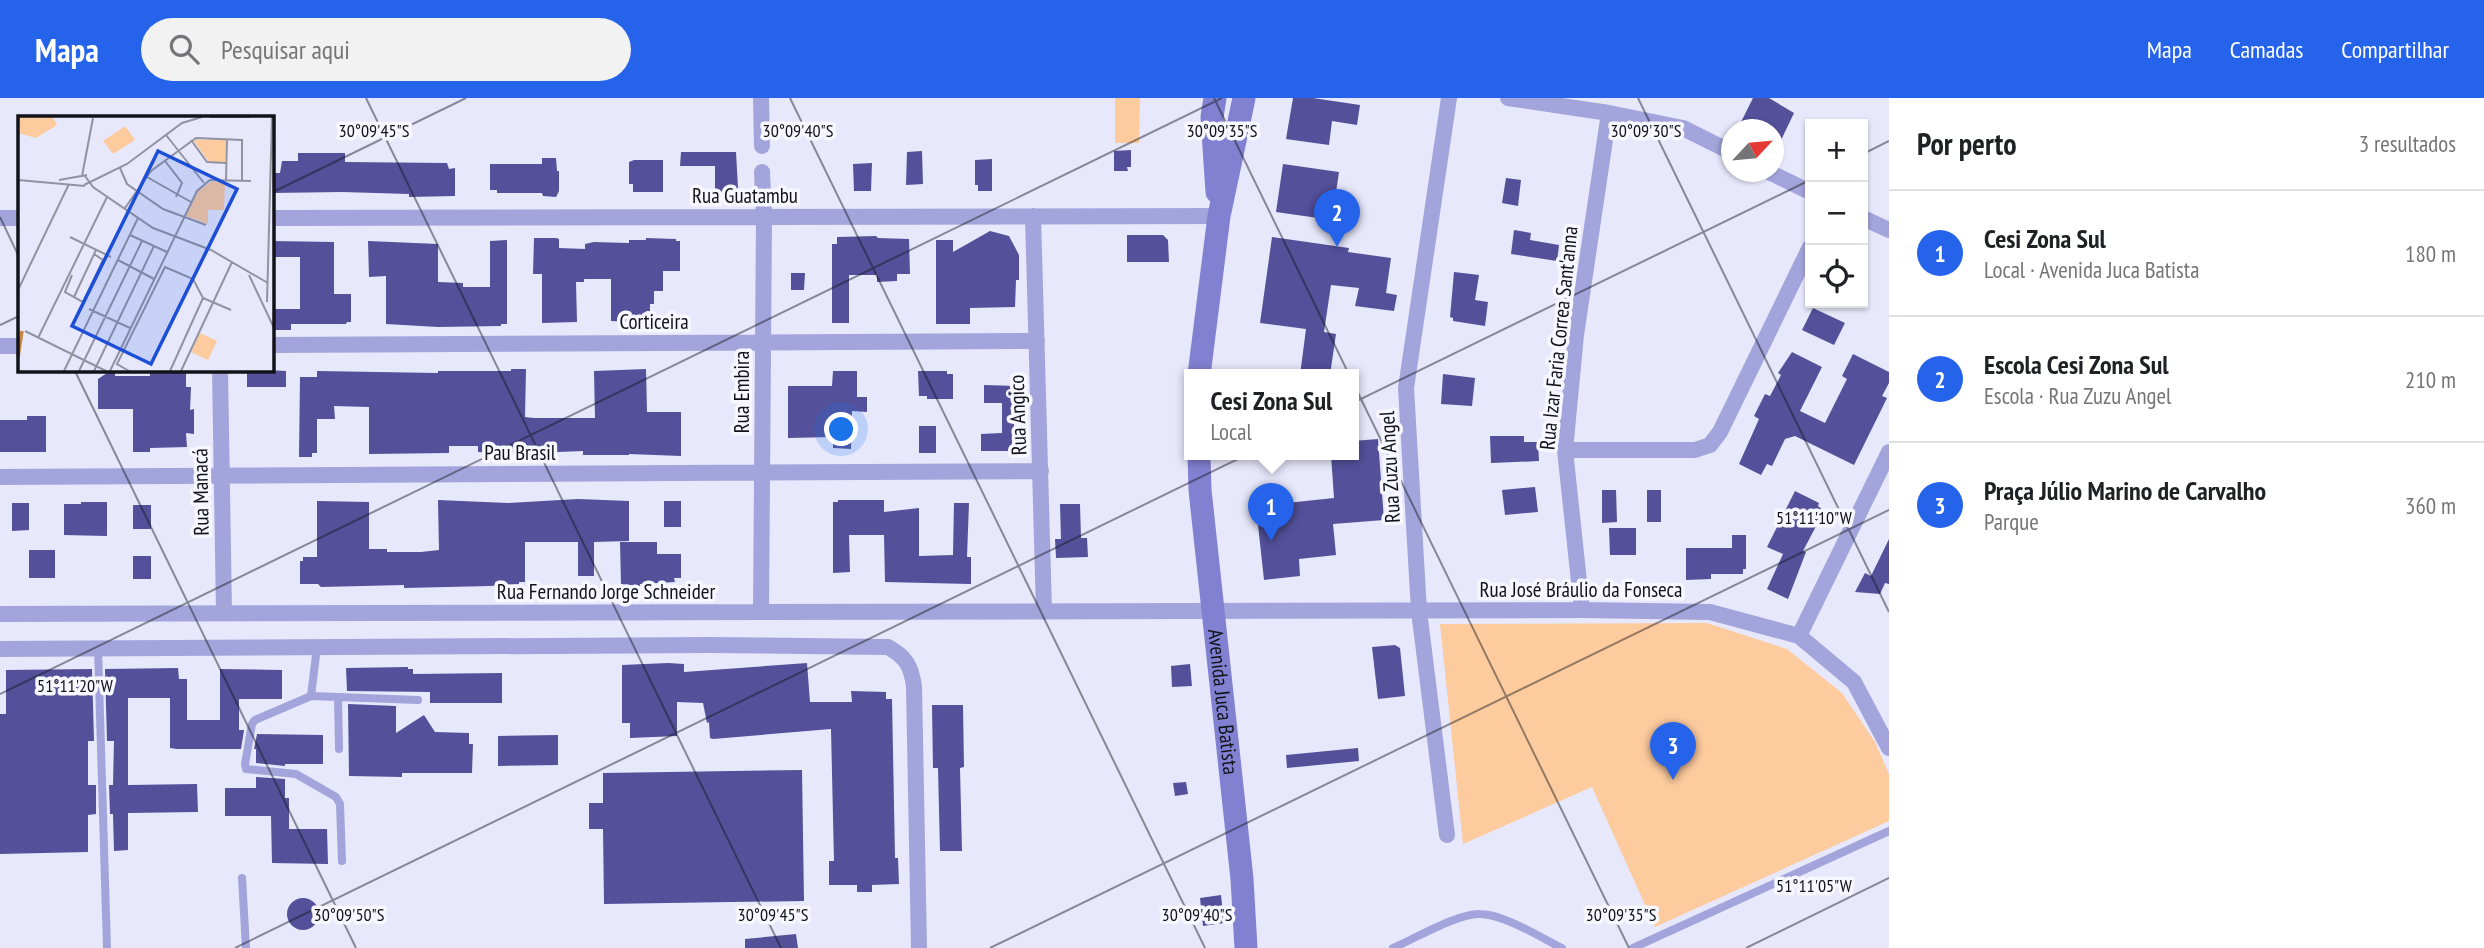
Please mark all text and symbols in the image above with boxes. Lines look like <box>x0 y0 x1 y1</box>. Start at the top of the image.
search box <box>141 18 631 81</box>
text: Mapa <box>35 28 99 71</box>
icon: search <box>165 30 203 68</box>
text: Pesquisar aqui <box>221 33 350 66</box>
text: Mapa <box>2147 34 2192 65</box>
text: Camadas <box>2230 34 2303 65</box>
text: Compartilhar <box>2341 34 2449 65</box>
inset map <box>18 116 273 371</box>
text: 30°09'45"S <box>339 119 410 142</box>
text: 30°09'40"S <box>763 119 834 142</box>
text: 30°09'35"S <box>1187 119 1258 142</box>
text: 30°09'30"S <box>1611 119 1682 142</box>
north arrow <box>1721 119 1784 182</box>
map controls <box>1805 119 1868 308</box>
button: + <box>1805 119 1868 182</box>
text: Por perto <box>1917 124 2017 163</box>
text: 3 resultados <box>2359 129 2456 158</box>
street label: Rua Guatambu <box>692 182 798 209</box>
button: − <box>1805 182 1868 245</box>
pin: 2 <box>1314 189 1360 247</box>
text: Cesi Zona Sul <box>1984 222 2106 255</box>
street label: Rua Izar Faria Correa Sant'anna <box>1533 225 1584 451</box>
text: 1 <box>1935 239 1946 268</box>
text: 180 m <box>2405 239 2456 268</box>
button: locate <box>1805 245 1868 308</box>
text: Local · Avenida Juca Batista <box>1984 255 2199 284</box>
street label: Corticeira <box>619 308 689 335</box>
text: Escola Cesi Zona Sul <box>1984 348 2169 381</box>
street label: Rua Embira <box>728 351 755 433</box>
text: 2 <box>1935 365 1946 394</box>
text: 210 m <box>2405 365 2456 394</box>
popup <box>1184 369 1359 460</box>
street label: Rua Angico <box>1003 374 1032 456</box>
text: Escola · Rua Zuzu Angel <box>1984 381 2171 410</box>
text: Cesi Zona Sul <box>1211 384 1332 417</box>
street label: Rua Zuzu Angel <box>1373 410 1406 524</box>
your location <box>824 412 858 446</box>
text: Local <box>1211 417 1252 446</box>
street label: Pau Brasil <box>484 439 556 466</box>
street label: Rua Manacá <box>186 448 215 536</box>
text: Praça Júlio Marino de Carvalho <box>1984 474 2266 507</box>
pin: 1 <box>1248 483 1294 541</box>
text: 3 <box>1935 491 1946 520</box>
text: 360 m <box>2405 491 2456 520</box>
text: 51°11'10"W <box>1776 506 1852 529</box>
text: Parque <box>1984 507 2039 536</box>
street label: Rua José Bráulio da Fonseca <box>1480 576 1682 603</box>
street label: Rua Fernando Jorge Schneider <box>497 578 715 605</box>
street label: Avenida Juca Batista <box>1202 627 1245 776</box>
text: 51°11'20"W <box>37 674 113 697</box>
pin: 3 <box>1650 722 1696 780</box>
text: 51°11'05"W <box>1776 874 1852 897</box>
text: 30°09'50"S <box>314 903 385 926</box>
text: 30°09'45"S <box>738 903 809 926</box>
text: 30°09'40"S <box>1162 903 1233 926</box>
text: 30°09'35"S <box>1586 903 1657 926</box>

